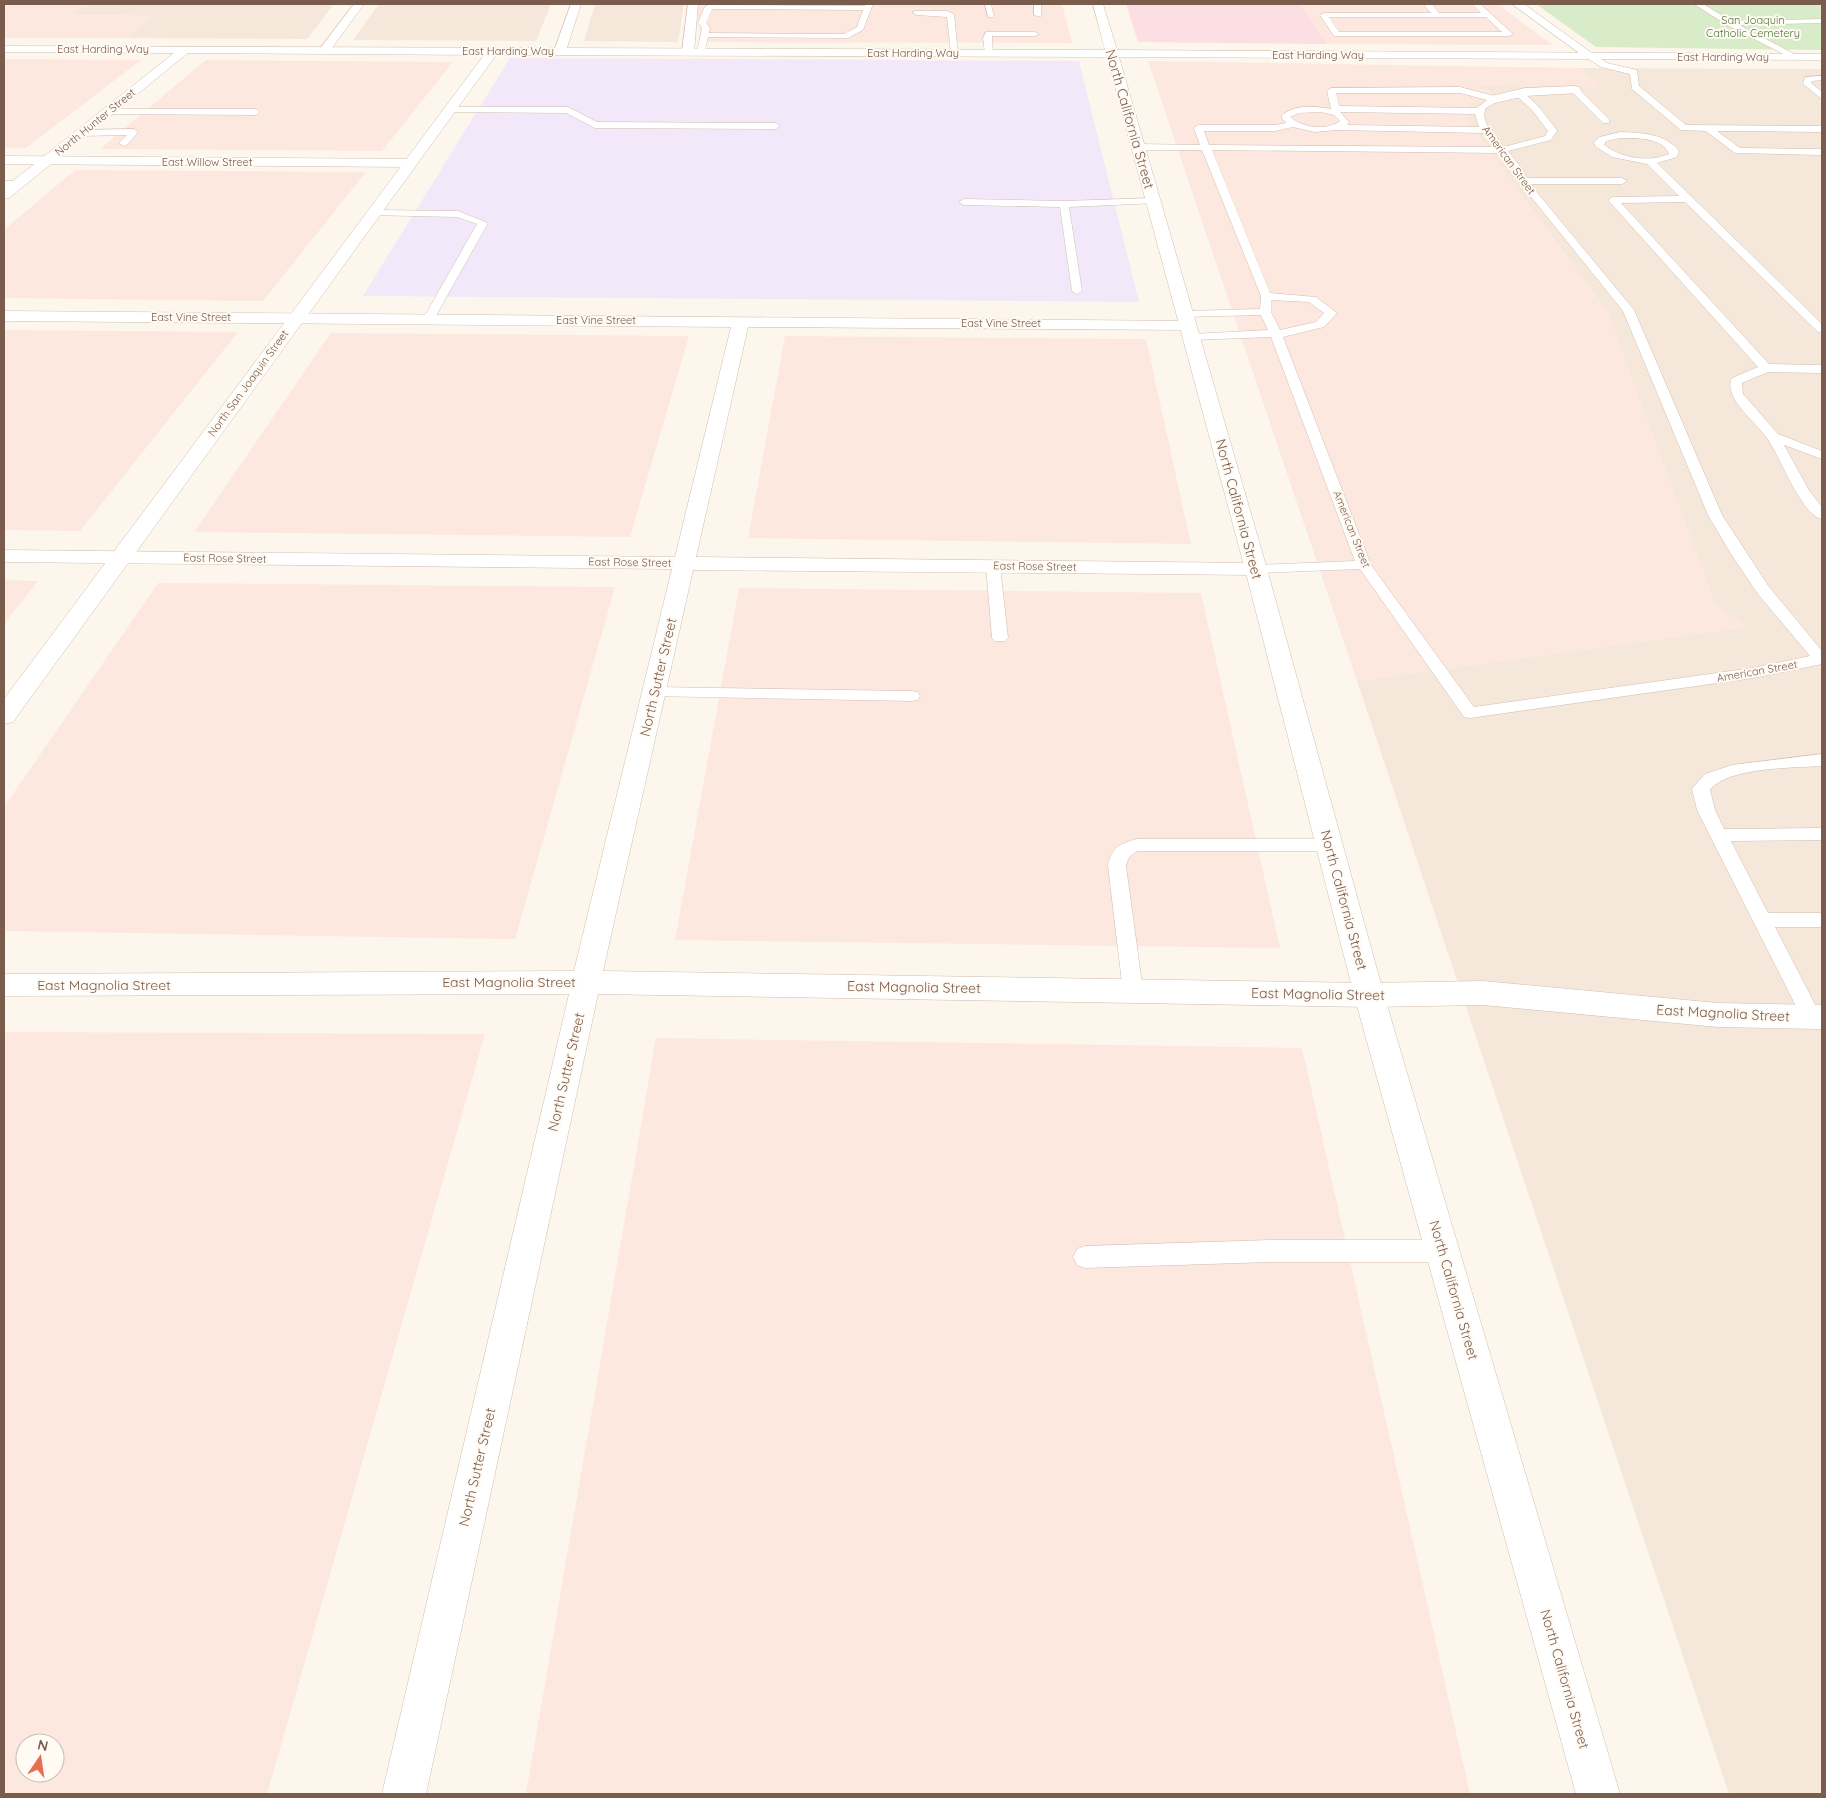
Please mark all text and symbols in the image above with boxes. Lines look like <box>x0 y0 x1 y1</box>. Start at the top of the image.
park label: San Joaquin Catholic Cemetery <box>1706 13 1800 40</box>
street label: East Harding Way <box>57 42 149 56</box>
street label: East Harding Way <box>462 44 554 58</box>
street label: East Harding Way <box>867 46 959 60</box>
street label: North California Street <box>1101 47 1159 191</box>
street label: East Harding Way <box>1272 48 1364 62</box>
street label: East Harding Way <box>1677 50 1769 64</box>
street label: North Hunter Street <box>52 85 138 159</box>
street label: American Street <box>1479 123 1539 197</box>
street label: East Willow Street <box>162 155 253 169</box>
street label: East Vine Street <box>151 310 231 324</box>
street label: East Vine Street <box>556 313 636 327</box>
street label: East Vine Street <box>961 316 1041 330</box>
street label: North San Joaquin Street <box>205 327 292 439</box>
street label: North California Street <box>1212 437 1266 581</box>
street label: American Street <box>1330 488 1374 570</box>
street label: East Rose Street <box>183 550 267 566</box>
street label: East Rose Street <box>588 554 672 570</box>
street label: East Rose Street <box>993 558 1077 574</box>
street label: North Sutter Street <box>636 616 680 738</box>
street label: American Street <box>1716 657 1799 685</box>
street label: North California Street <box>1317 828 1371 972</box>
street label: East Magnolia Street <box>442 973 576 991</box>
street label: East Magnolia Street <box>37 976 171 994</box>
street label: East Magnolia Street <box>847 977 981 997</box>
street label: East Magnolia Street <box>1251 984 1385 1004</box>
street label: East Magnolia Street <box>1656 1001 1790 1025</box>
street label: North Sutter Street <box>544 1011 588 1133</box>
street label: North California Street <box>1425 1218 1483 1362</box>
street label: North Sutter Street <box>455 1406 499 1528</box>
street label: North California Street <box>1536 1607 1594 1751</box>
north arrow <box>15 1733 65 1783</box>
text: N <box>36 1735 50 1755</box>

